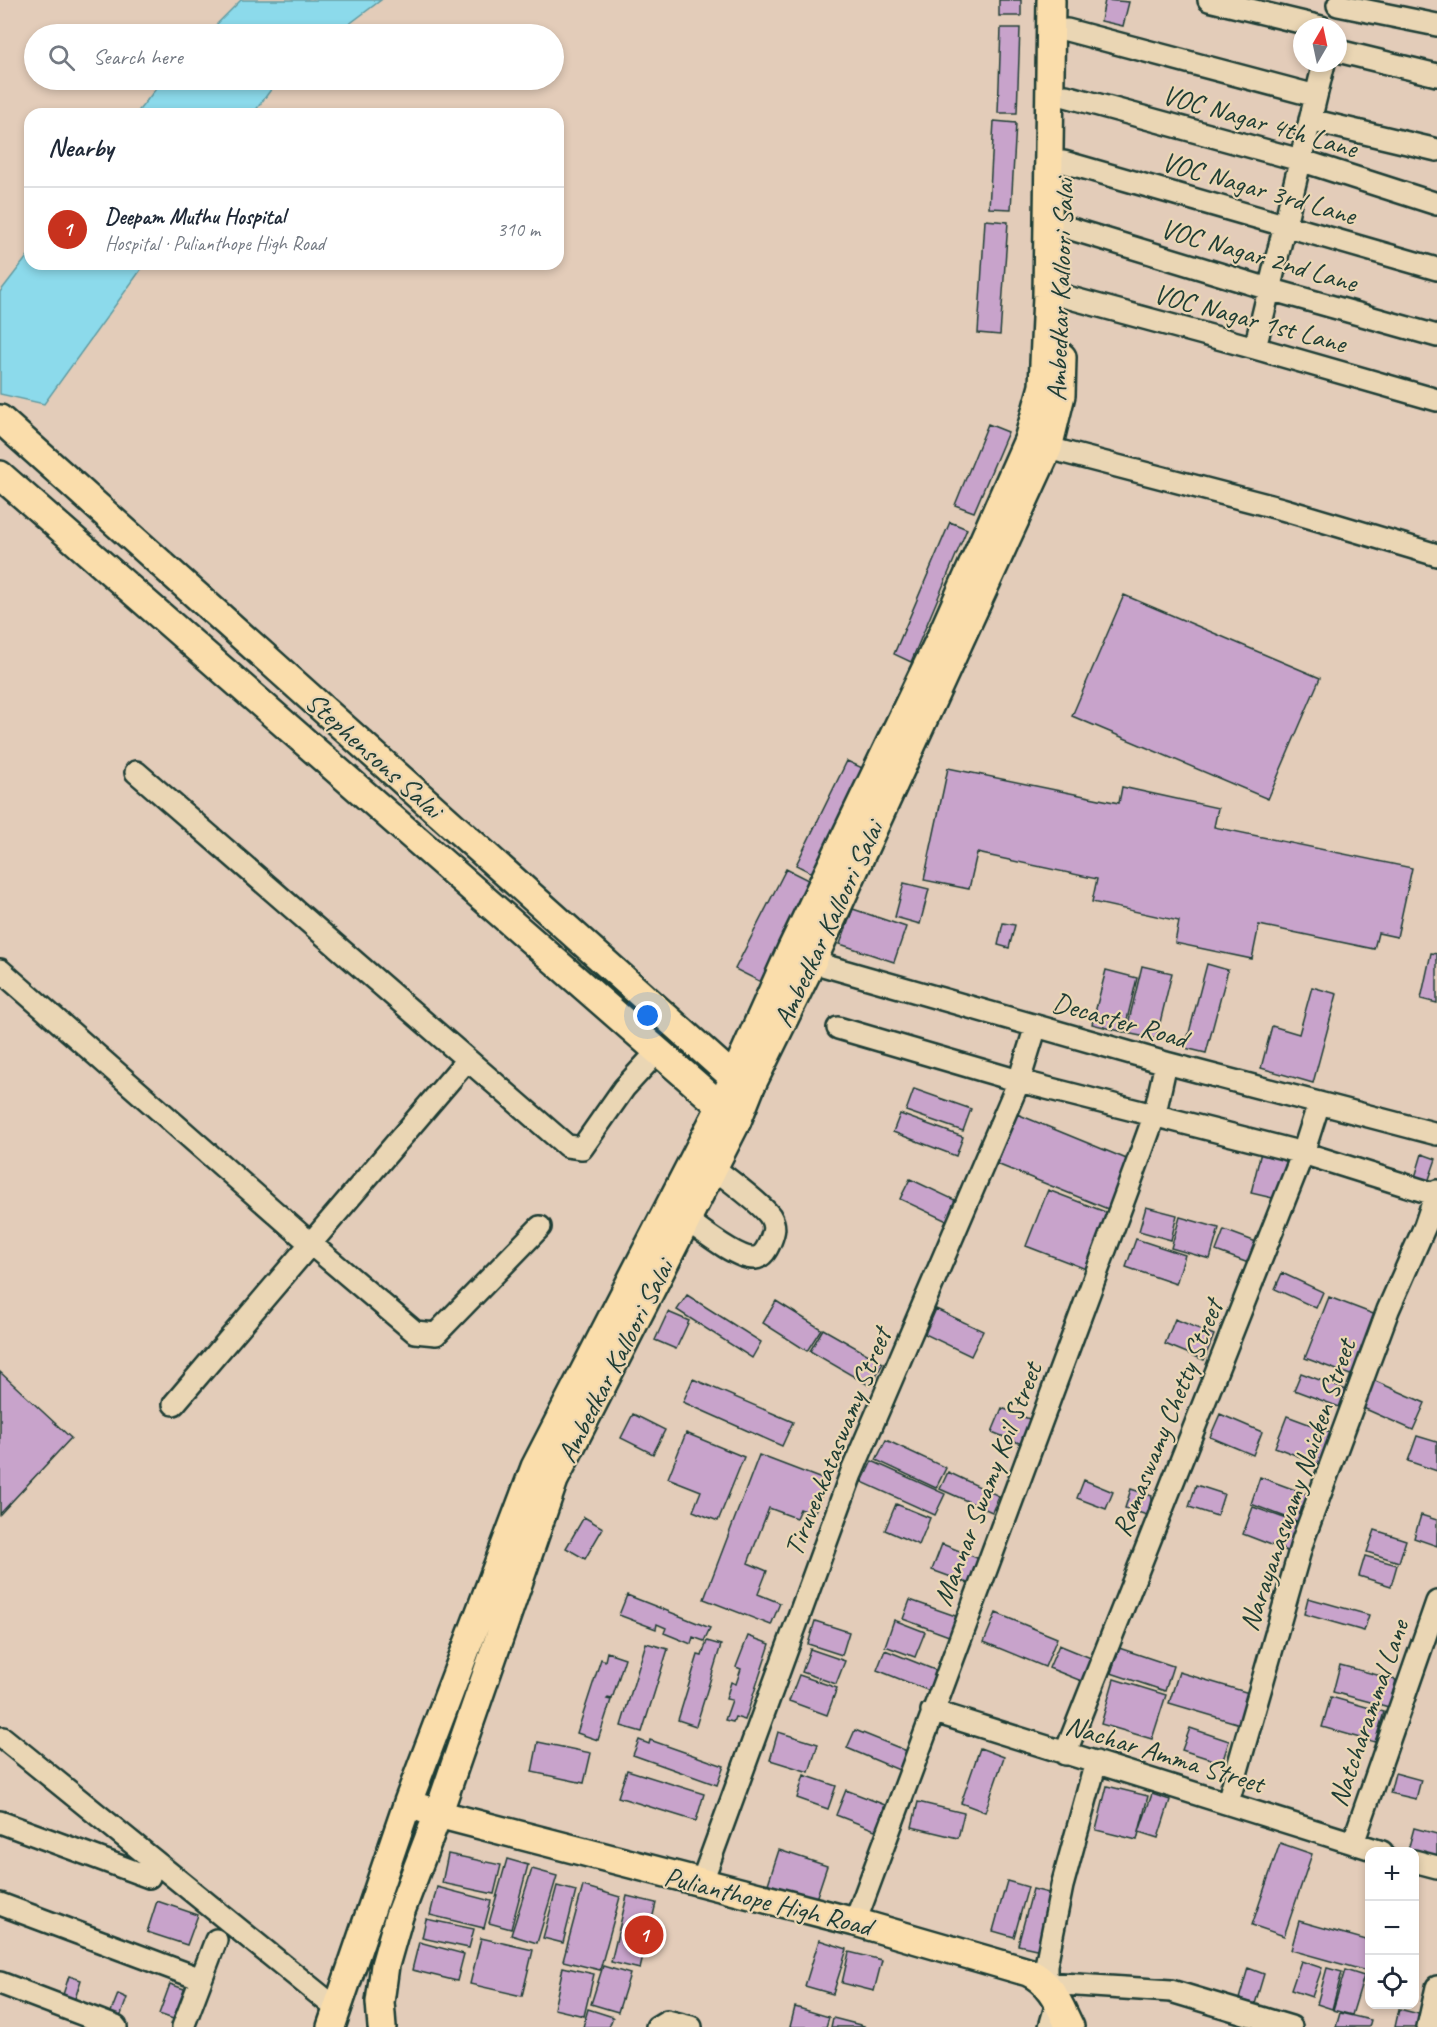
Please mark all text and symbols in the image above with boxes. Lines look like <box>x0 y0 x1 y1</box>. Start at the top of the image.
north arrow <box>1293 18 1347 72</box>
search box <box>24 24 564 90</box>
icon: search <box>45 41 78 74</box>
text: Search here <box>93 43 183 71</box>
street label: VOC Nagar 4th Lane <box>1159 76 1363 166</box>
text: Nearby <box>48 131 113 164</box>
street label: VOC Nagar 3rd Lane <box>1158 144 1362 233</box>
street label: Ambedkar Kalloori Salai <box>1039 174 1082 402</box>
text: Deepam Muthu Hospital <box>105 203 285 231</box>
street label: VOC Nagar 2nd Lane <box>1157 210 1363 300</box>
text: 1 <box>63 217 72 242</box>
text: 310 m <box>497 217 540 242</box>
text: Hospital · Pulianthope High Road <box>105 231 325 256</box>
street label: VOC Nagar 1st Lane <box>1150 276 1352 361</box>
street label: Stephensons Salai <box>298 684 453 828</box>
street label: Ambedkar Kalloori Salai <box>765 812 893 1032</box>
street label: Decaster Road <box>1049 984 1195 1057</box>
your location <box>633 1001 662 1030</box>
street label: Ambedkar Kalloori Salai <box>549 1250 683 1468</box>
street label: Ramaswamy Chetty Street <box>1104 1291 1232 1542</box>
street label: Tiruvenkataswamy Street <box>775 1320 900 1561</box>
street label: Narayanaswamy Naicken Street <box>1231 1332 1364 1635</box>
street label: Mannar Swamy Koil Street <box>925 1355 1050 1610</box>
street label: Natcharammal Lane <box>1320 1613 1417 1811</box>
street label: Nachar Amma Street <box>1062 1707 1271 1802</box>
map controls <box>1365 1847 1419 2009</box>
button: + <box>1365 1847 1419 1901</box>
street label: Pulianthope High Road <box>661 1858 879 1945</box>
button: − <box>1365 1901 1419 1955</box>
pin: 1 <box>624 1912 664 1958</box>
button: locate <box>1365 1955 1419 2009</box>

